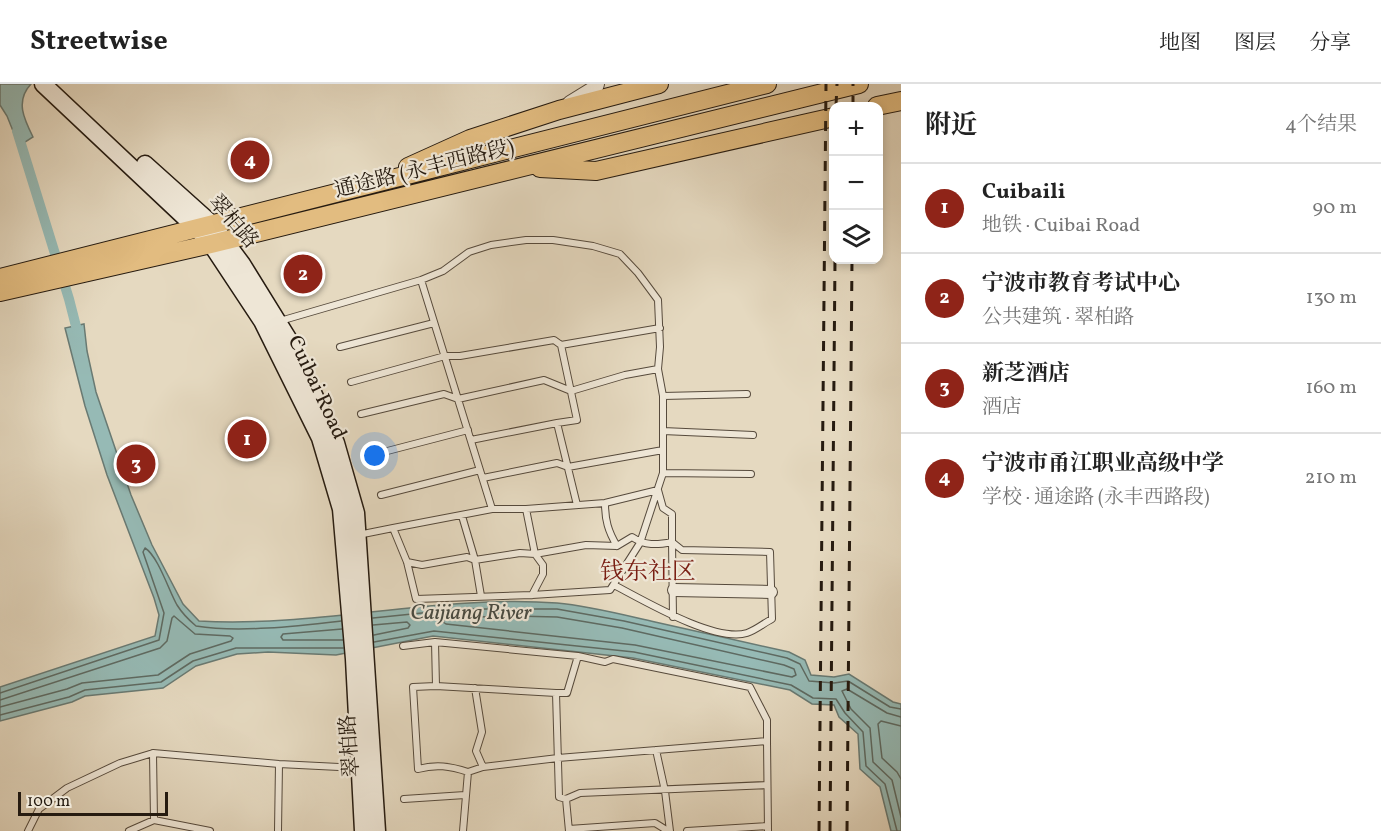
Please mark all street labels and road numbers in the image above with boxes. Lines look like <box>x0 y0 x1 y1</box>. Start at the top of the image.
street label: 通途路 (永丰西路段) <box>331 133 517 206</box>
street label: 翠柏路 <box>201 189 264 255</box>
street label: Cuibai Road <box>280 331 353 444</box>
street label: 翠柏路 <box>334 713 367 778</box>

